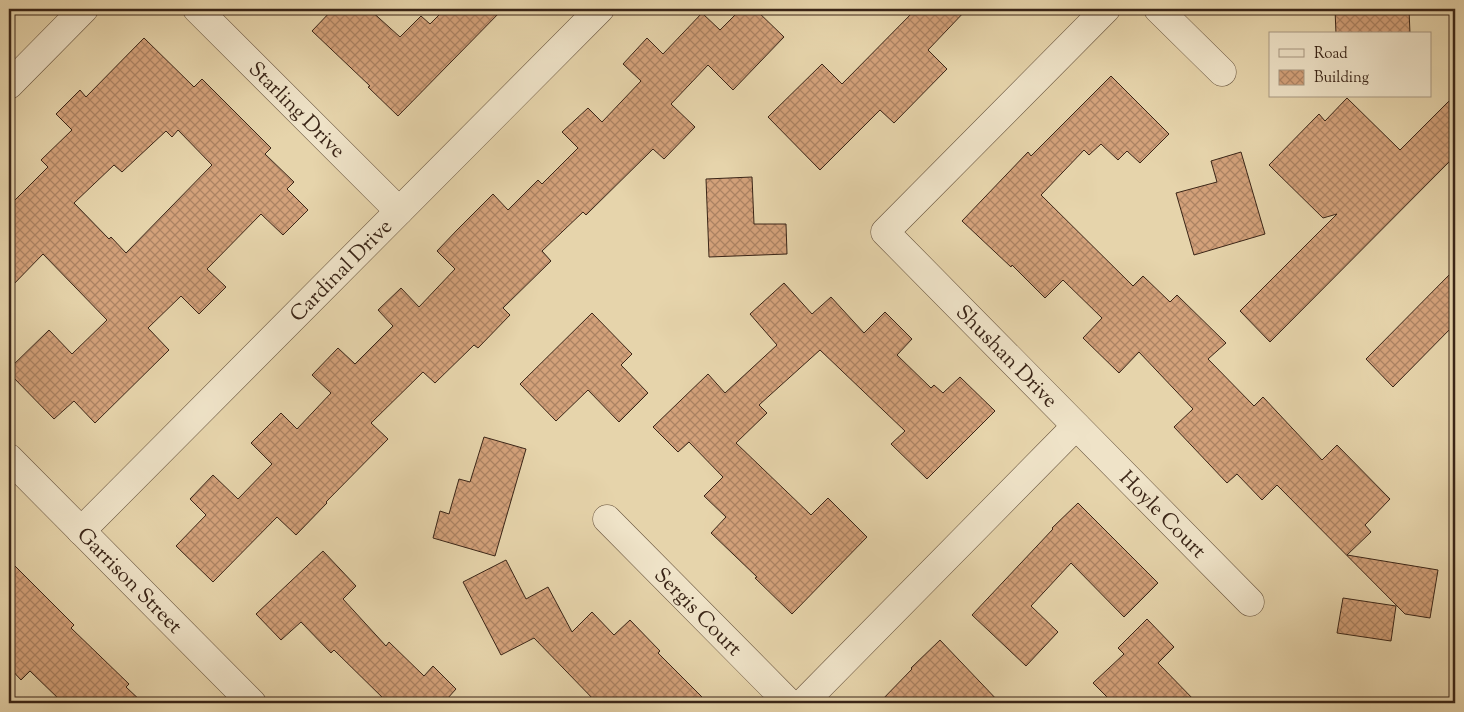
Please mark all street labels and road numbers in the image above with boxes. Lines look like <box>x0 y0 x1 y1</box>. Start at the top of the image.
street label: Starling Drive <box>241 56 351 166</box>
street label: Cardinal Drive <box>284 213 400 330</box>
street label: Shushan Drive <box>948 299 1064 416</box>
street label: Hoyle Court <box>1111 465 1212 566</box>
street label: Garrison Street <box>69 522 188 642</box>
street label: Sergis Court <box>646 562 748 664</box>

